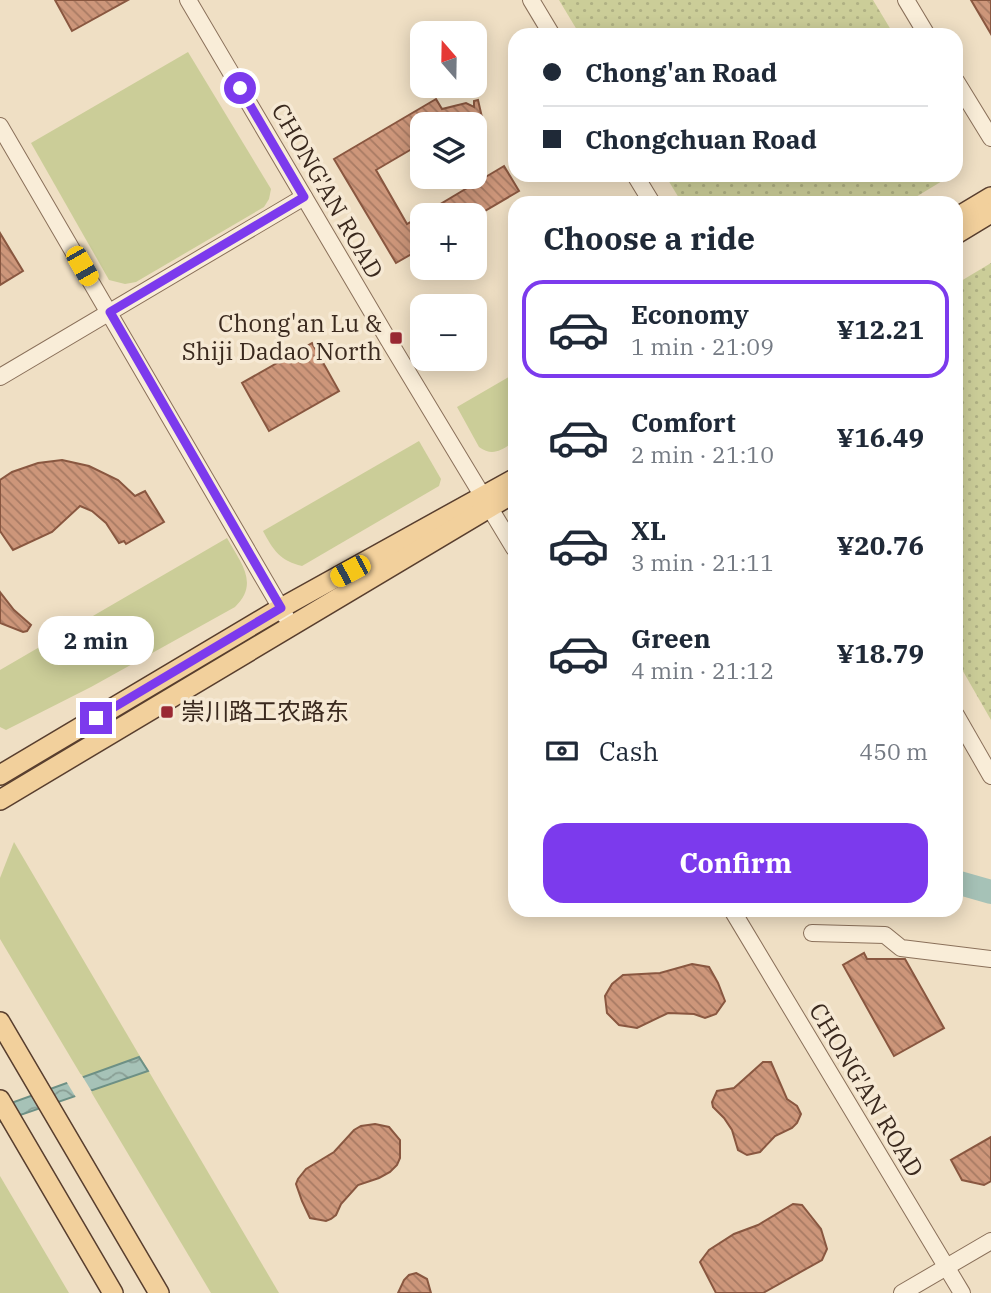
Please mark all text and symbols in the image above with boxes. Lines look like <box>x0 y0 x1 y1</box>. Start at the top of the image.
north arrow <box>410 21 486 98</box>
map controls <box>410 21 487 371</box>
text: Chong'an Road <box>585 55 777 89</box>
route start <box>224 72 256 104</box>
street label: CHONG'AN ROAD <box>265 97 391 284</box>
button: layers <box>410 112 487 189</box>
text: Chongchuan Road <box>585 122 817 156</box>
button: + <box>410 203 487 280</box>
text: Choose a ride <box>543 217 755 259</box>
car <box>63 243 102 289</box>
button: − <box>410 294 487 371</box>
text: Economy <box>631 297 749 331</box>
icon: car <box>547 298 610 361</box>
place label: Chong'an Lu & Shiji Dadao North <box>182 307 382 367</box>
text: ¥12.21 <box>837 312 924 346</box>
marker: Chong'an Lu & Shiji Dadao North <box>388 330 404 346</box>
text: 1 min · 21:09 <box>631 331 774 361</box>
text: Comfort <box>631 405 736 439</box>
icon: car <box>547 406 610 469</box>
text: ¥16.49 <box>837 420 924 454</box>
text: 2 min · 21:10 <box>631 439 774 469</box>
text: XL <box>631 513 666 547</box>
icon: car <box>547 514 610 577</box>
text: ¥20.76 <box>837 528 924 562</box>
text: 3 min · 21:11 <box>631 547 774 577</box>
car <box>327 552 374 590</box>
callout: 2 min <box>38 616 154 666</box>
text: Green <box>631 621 711 655</box>
icon: car <box>547 622 610 685</box>
text: 2 min <box>64 625 128 655</box>
text: ¥18.79 <box>837 636 924 670</box>
text: 4 min · 21:12 <box>631 655 774 685</box>
place label: 崇川路工农路东 <box>181 695 349 727</box>
route end <box>80 702 112 734</box>
marker: 崇川路工农路东 <box>159 704 175 720</box>
icon: cash <box>543 732 581 770</box>
text: Cash <box>599 734 659 768</box>
text: 450 m <box>859 736 928 766</box>
button: Confirm <box>543 823 928 903</box>
street label: CHONG'AN ROAD <box>802 997 931 1182</box>

